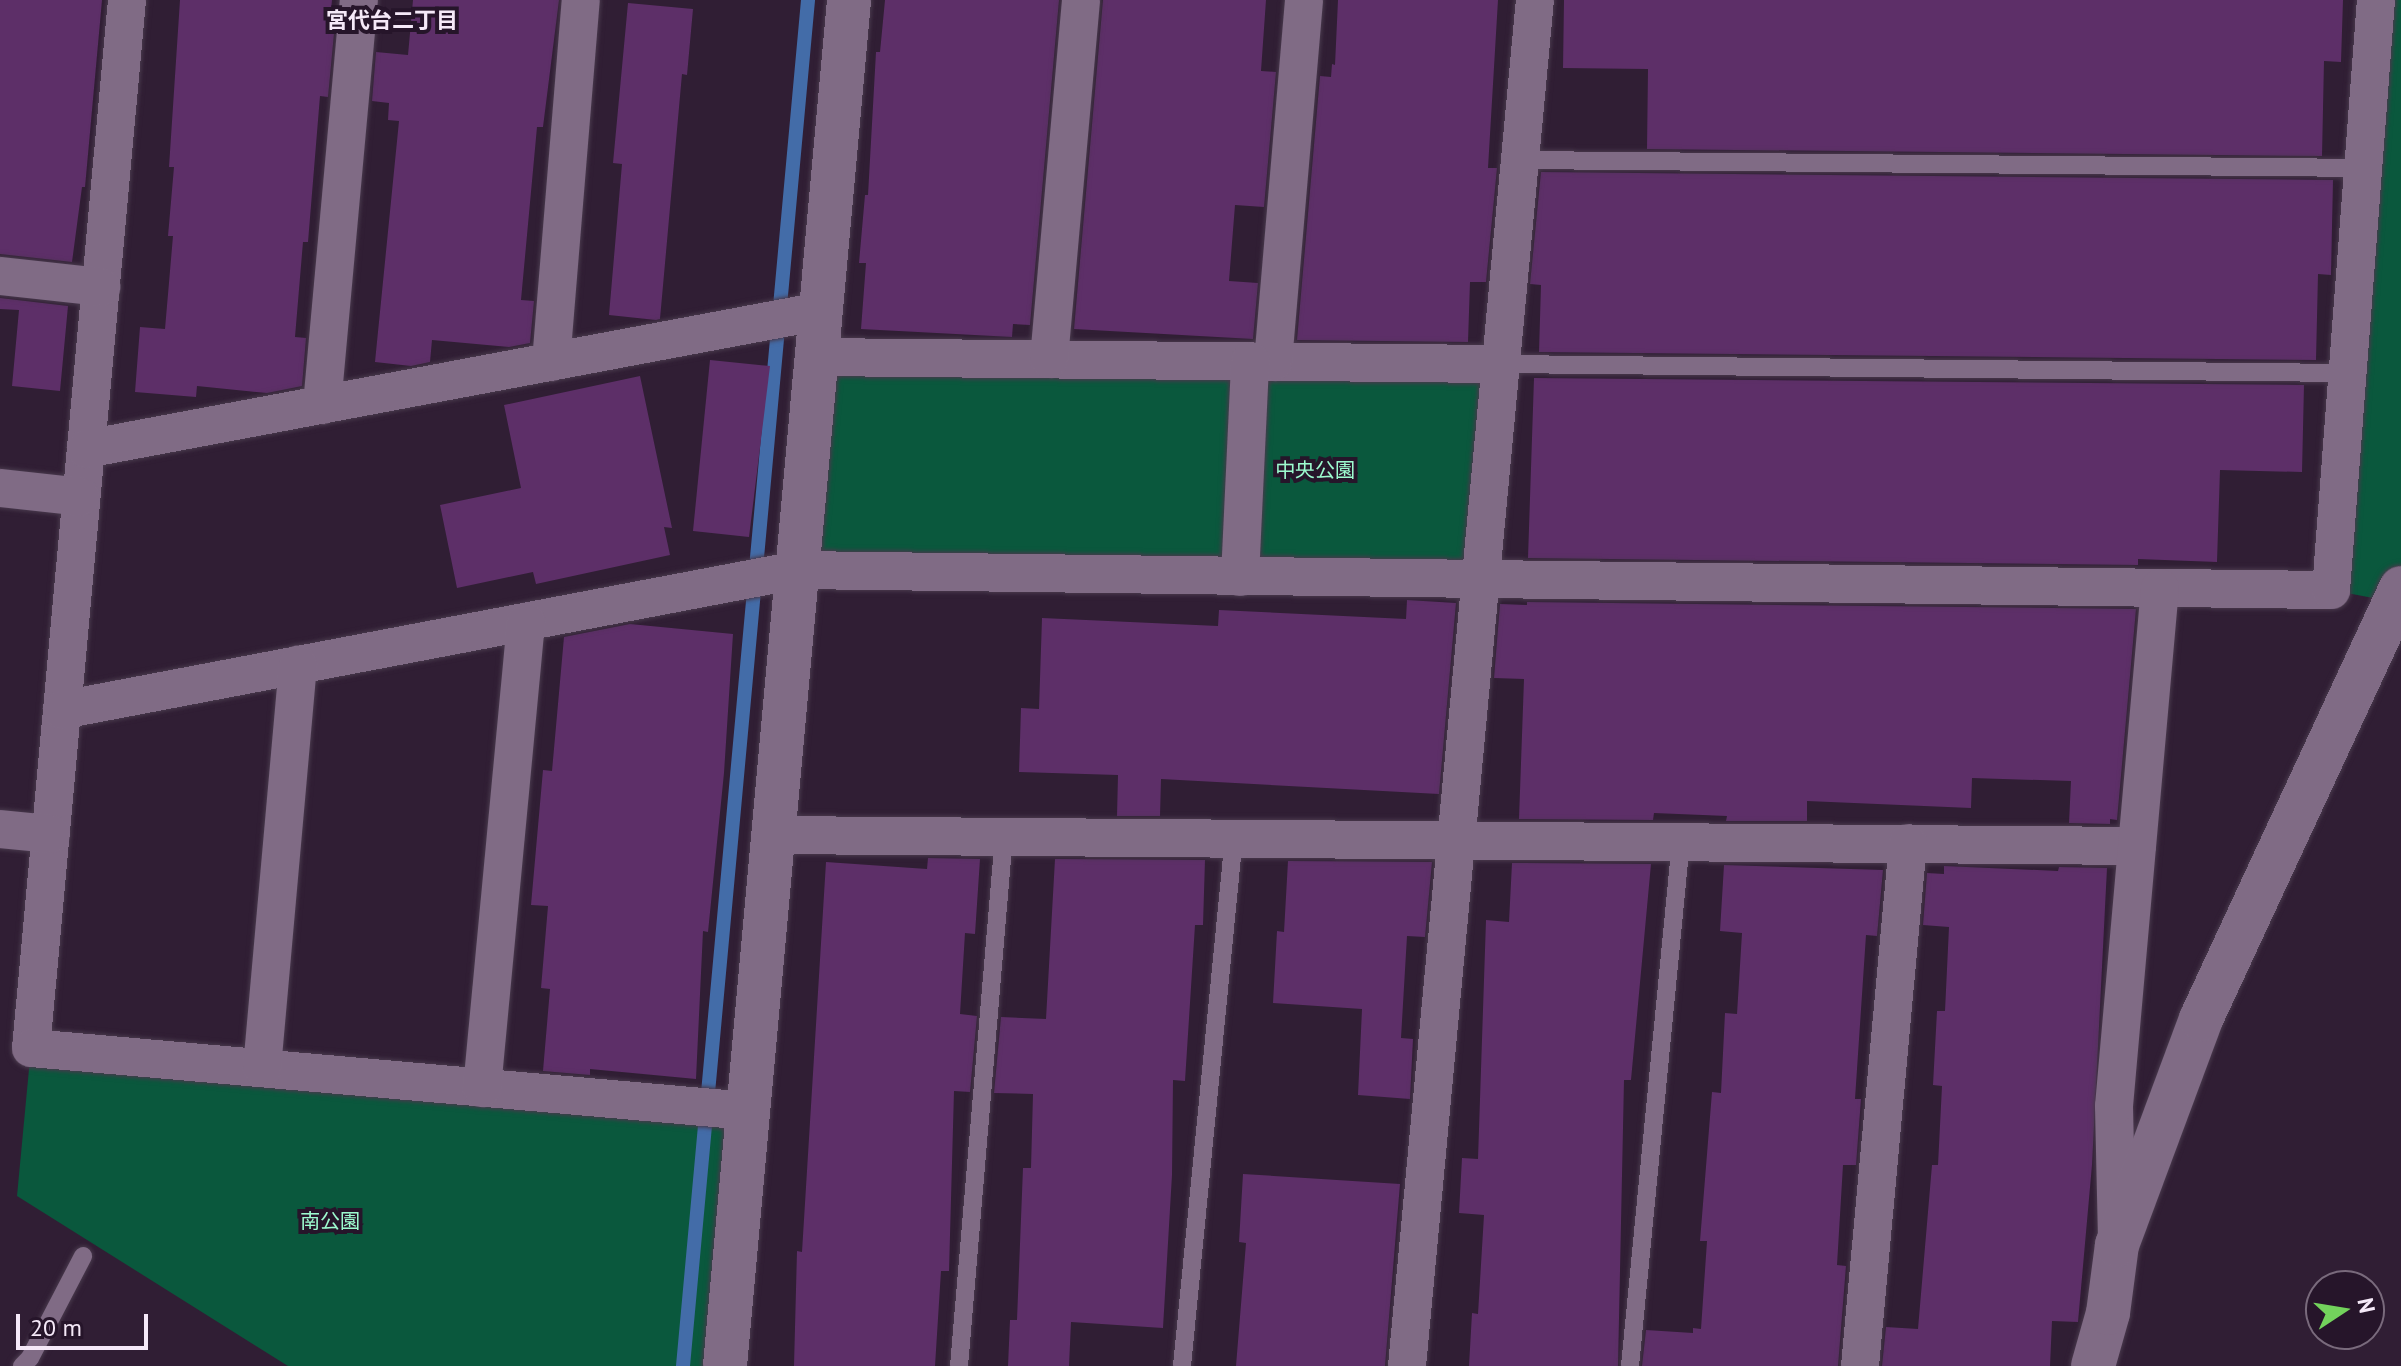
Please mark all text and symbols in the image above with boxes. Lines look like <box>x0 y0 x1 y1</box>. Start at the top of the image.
district label: 宮代台二丁目 <box>326 8 458 34</box>
park label: 中央公園 <box>1275 458 1355 482</box>
park label: 南公園 <box>300 1209 360 1233</box>
north arrow <box>2305 1270 2385 1350</box>
text: N <box>2351 1295 2382 1315</box>
scale bar <box>20 1298 152 1348</box>
text: 20 m <box>30 1312 82 1343</box>

